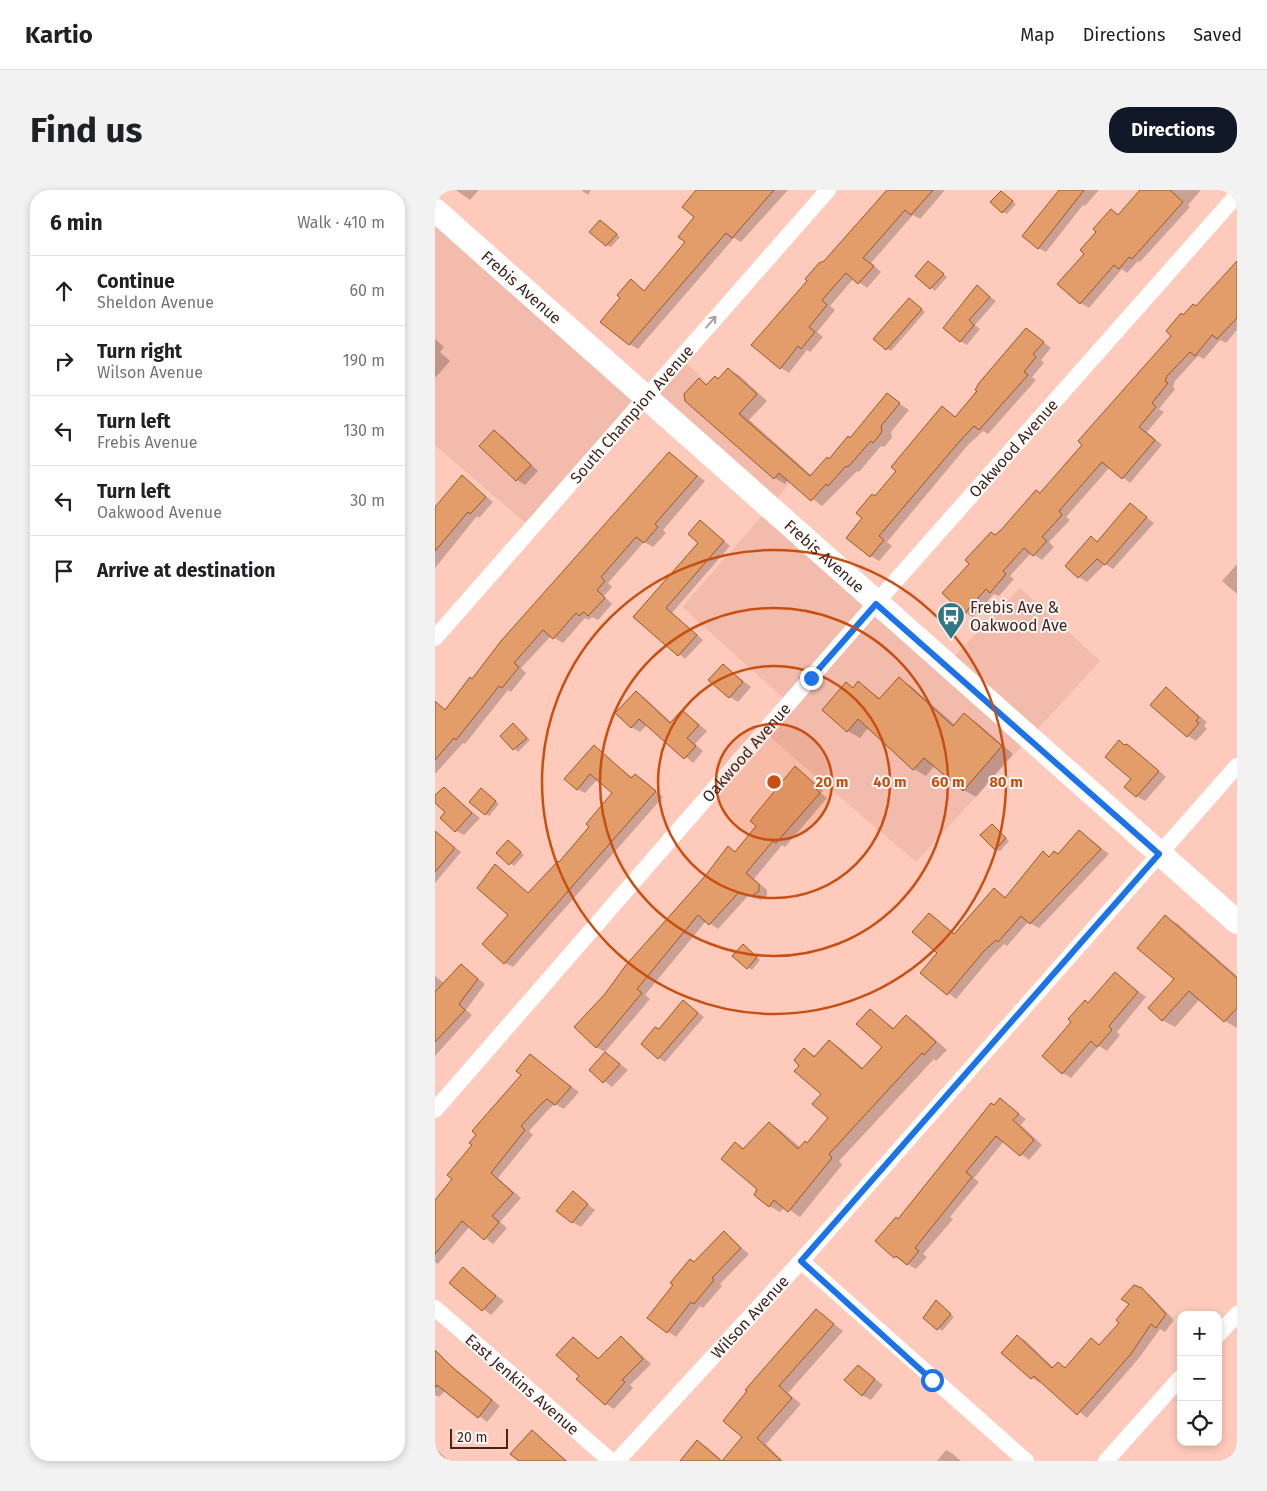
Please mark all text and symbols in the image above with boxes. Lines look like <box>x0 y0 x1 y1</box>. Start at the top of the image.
text: Kartio <box>25 21 93 49</box>
text: Map <box>1020 24 1055 46</box>
text: Directions <box>1083 24 1165 46</box>
text: Saved <box>1193 24 1242 46</box>
button: Directions <box>1109 107 1237 153</box>
text: Find us <box>30 109 142 151</box>
text: 6 min <box>50 210 103 236</box>
text: Walk · 410 m <box>297 213 385 232</box>
street label: Frebis Avenue <box>477 247 565 328</box>
text: Continue <box>97 270 175 293</box>
icon: ahead <box>50 277 78 305</box>
text: 60 m <box>350 281 385 300</box>
text: Sheldon Avenue <box>97 293 214 312</box>
one-way arrow <box>706 316 717 329</box>
text: Turn right <box>97 340 182 363</box>
street label: South Champion Avenue <box>566 341 698 487</box>
icon: right <box>50 347 78 375</box>
text: 190 m <box>343 351 385 370</box>
text: Wilson Avenue <box>97 363 203 382</box>
street label: Oakwood Avenue <box>965 395 1062 501</box>
text: Turn left <box>97 410 171 433</box>
icon: left <box>50 417 78 445</box>
text: 130 m <box>343 421 385 440</box>
text: Frebis Avenue <box>97 433 198 452</box>
text: Turn left <box>97 480 171 503</box>
icon: left <box>50 487 78 515</box>
text: 30 m <box>350 491 385 510</box>
text: Oakwood Avenue <box>97 503 222 522</box>
street label: Frebis Avenue <box>780 516 868 597</box>
icon: arrive <box>50 557 78 585</box>
text: Arrive at destination <box>97 559 276 582</box>
place label: Frebis Ave & Oakwood Ave <box>970 598 1067 635</box>
bus stop icon: Frebis Ave & Oakwood Ave <box>936 601 966 640</box>
route end <box>800 667 823 690</box>
street label: Oakwood Avenue <box>698 699 795 806</box>
centre of rings <box>765 773 783 791</box>
text: 20 m <box>816 773 848 791</box>
text: 40 m <box>873 773 907 791</box>
text: 60 m <box>931 773 965 791</box>
text: 80 m <box>989 773 1023 791</box>
street label: Wilson Avenue <box>707 1272 793 1363</box>
map controls <box>1177 1311 1222 1446</box>
button: + <box>1177 1311 1222 1356</box>
street label: East Jenkins Avenue <box>461 1330 583 1439</box>
button: − <box>1177 1356 1222 1401</box>
route start <box>921 1369 944 1392</box>
button: locate <box>1177 1401 1222 1446</box>
scale bar <box>450 1426 507 1449</box>
text: 20 m <box>457 1429 487 1446</box>

